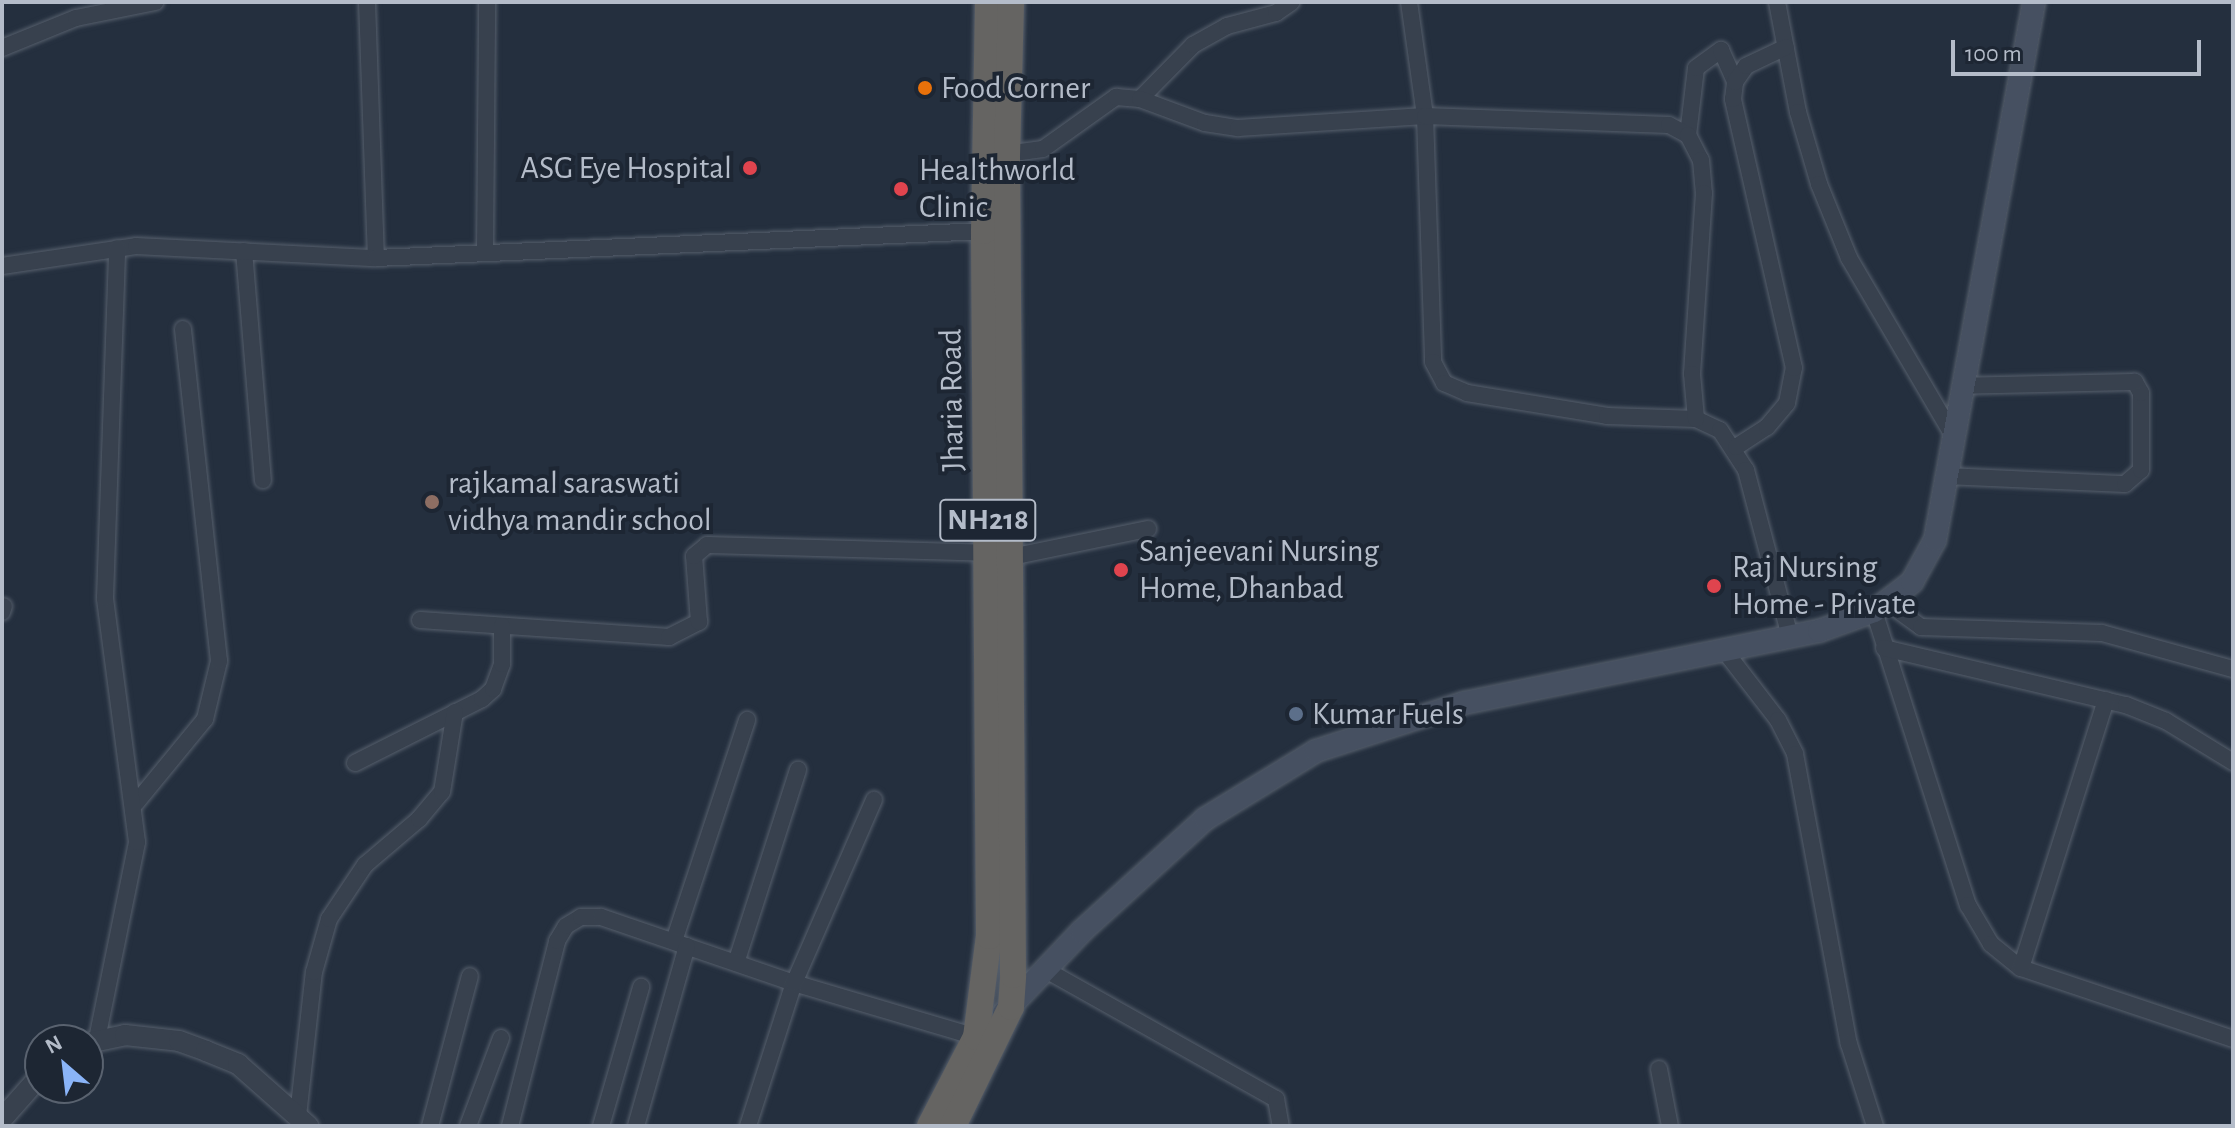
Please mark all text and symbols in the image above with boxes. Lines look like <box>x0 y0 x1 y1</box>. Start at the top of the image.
scale bar <box>1955 24 2205 74</box>
text: 100 m <box>1965 42 2022 66</box>
place label: Food Corner <box>941 69 1090 107</box>
marker: Food Corner <box>916 79 934 97</box>
place label: ASG Eye Hospital <box>521 149 732 187</box>
place label: Healthworld Clinic <box>919 152 1075 227</box>
marker: ASG Eye Hospital <box>739 157 761 179</box>
marker: Healthworld Clinic <box>890 178 912 200</box>
street label: Jharia Road <box>932 328 972 472</box>
place label: rajkamal saraswati vidhya mandir school <box>448 465 712 540</box>
marker: rajkamal saraswati vidhya mandir school <box>423 493 441 511</box>
road number: NH218 <box>938 494 1038 546</box>
place label: Sanjeevani Nursing Home, Dhanbad <box>1139 533 1379 608</box>
place label: Raj Nursing Home - Private <box>1732 549 1916 624</box>
marker: Sanjeevani Nursing Home, Dhanbad <box>1110 559 1132 581</box>
marker: Raj Nursing Home - Private <box>1703 575 1725 597</box>
place label: Kumar Fuels <box>1312 695 1464 733</box>
marker: Kumar Fuels <box>1287 705 1305 723</box>
north arrow <box>24 1024 104 1104</box>
text: N <box>42 1031 66 1058</box>

